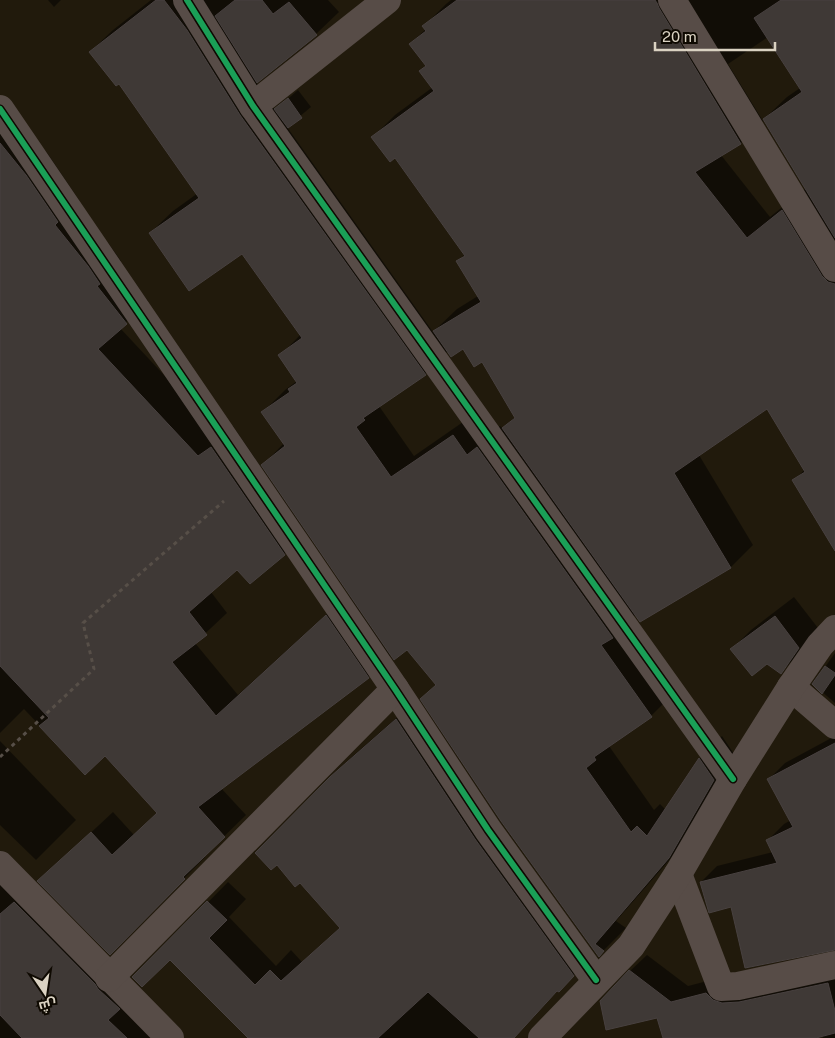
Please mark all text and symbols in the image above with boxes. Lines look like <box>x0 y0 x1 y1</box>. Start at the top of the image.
scale bar <box>655 20 775 52</box>
text: 20 m <box>662 28 697 45</box>
north arrow <box>20 968 70 1018</box>
text: ش <box>37 995 58 1015</box>

